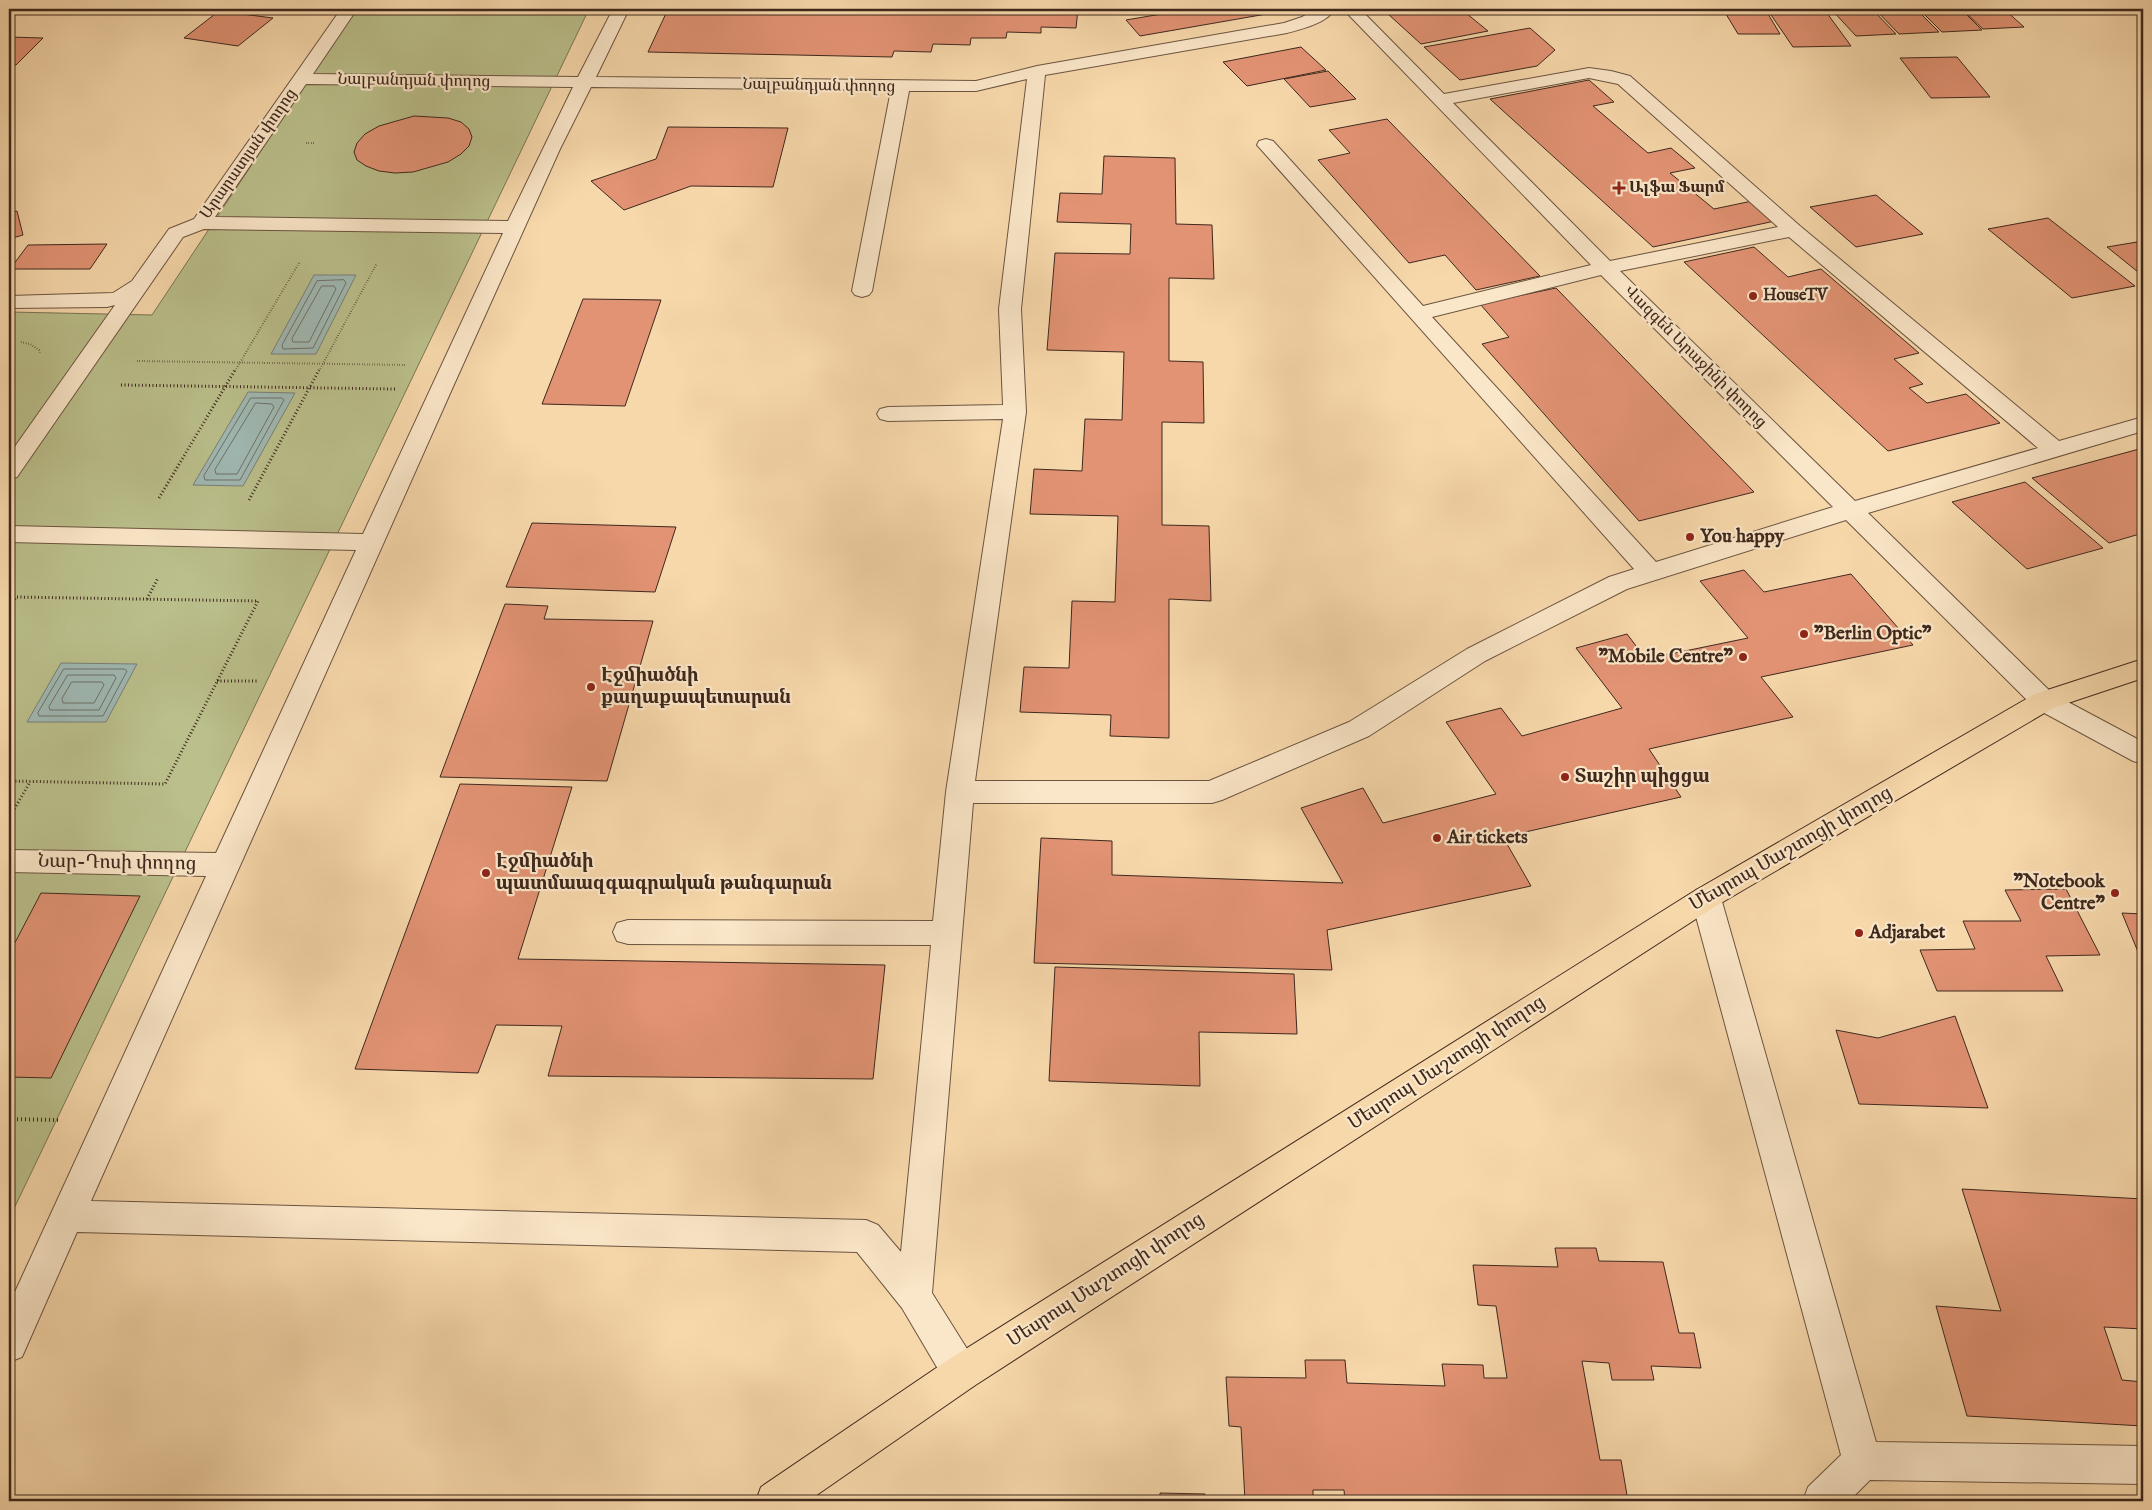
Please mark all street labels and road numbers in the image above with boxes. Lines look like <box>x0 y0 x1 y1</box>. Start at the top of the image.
street label: Նալբանդյան փողոց <box>337 70 491 92</box>
street label: Նալբանդյան փողոց <box>742 75 896 97</box>
street label: Արարատյան փողոց <box>196 85 302 223</box>
street label: Վազգեն Արաջինի փողոց <box>1619 281 1771 433</box>
street label: Մեսրոպ Մաշտոցի փողոց <box>1686 781 1896 917</box>
street label: Նար-Դոսի փողոց <box>38 850 196 876</box>
street label: Մեսրոպ Մաշտոցի փողոց <box>1344 990 1550 1136</box>
street label: Մեսրոպ Մաշտոցի փողոց <box>1003 1207 1209 1353</box>

